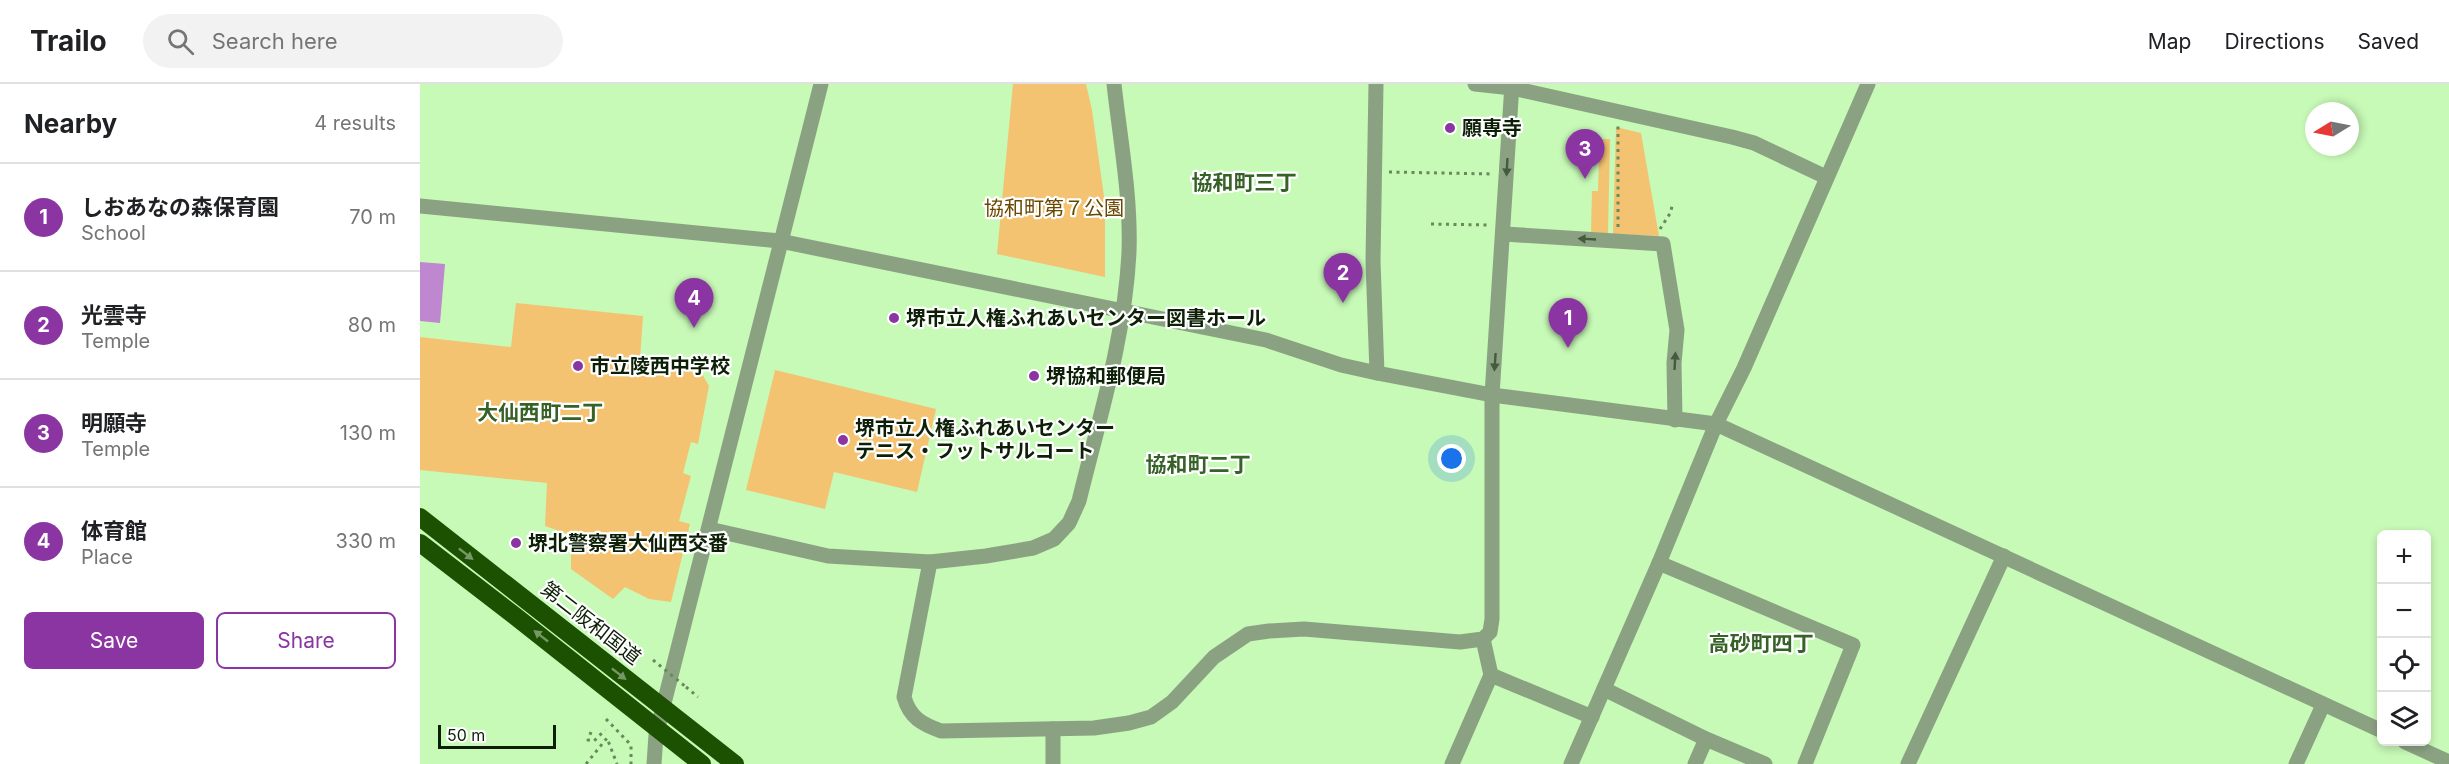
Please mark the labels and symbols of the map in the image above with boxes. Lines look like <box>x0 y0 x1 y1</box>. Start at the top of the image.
north arrow <box>2305 102 2359 156</box>
place label: 願専寺 <box>1462 116 1522 140</box>
marker: 願専寺 <box>1443 121 1457 135</box>
pin: 3 <box>1566 130 1604 179</box>
one-way arrow <box>1503 157 1512 176</box>
district label: 協和町三丁 <box>1192 170 1297 195</box>
park label: 協和町第７公園 <box>984 196 1124 220</box>
one-way arrow <box>1578 234 1597 244</box>
pin: 2 <box>1324 254 1362 303</box>
pin: 4 <box>674 278 714 328</box>
pin: 1 <box>1548 298 1588 348</box>
place label: 堺市立人権ふれあいセンター図書ホール <box>906 306 1266 330</box>
marker: 堺市立人権ふれあいセンター図書ホール <box>887 311 901 325</box>
one-way arrow <box>1490 352 1499 371</box>
one-way arrow <box>1670 352 1679 371</box>
place label: 市立陵西中学校 <box>590 354 730 378</box>
marker: 市立陵西中学校 <box>571 359 585 373</box>
place label: 堺協和郵便局 <box>1046 364 1166 388</box>
marker: 堺協和郵便局 <box>1027 369 1041 383</box>
district label: 大仙西町二丁 <box>477 400 603 425</box>
place label: 堺市立人権ふれあいセンター テニス・フットサルコート <box>855 416 1115 463</box>
marker: 堺市立人権ふれあいセンター テニス・フットサルコート <box>836 433 850 447</box>
your location <box>1437 444 1466 473</box>
district label: 協和町二丁 <box>1146 452 1251 477</box>
place label: 堺北警察署大仙西交番 <box>528 531 728 555</box>
marker: 堺北警察署大仙西交番 <box>509 536 523 550</box>
one-way arrow <box>458 547 474 560</box>
street label: 第二阪和国道 <box>536 577 646 669</box>
one-way arrow <box>533 630 549 643</box>
district label: 高砂町四丁 <box>1709 631 1814 656</box>
one-way arrow <box>612 668 627 680</box>
scale bar <box>438 722 556 750</box>

